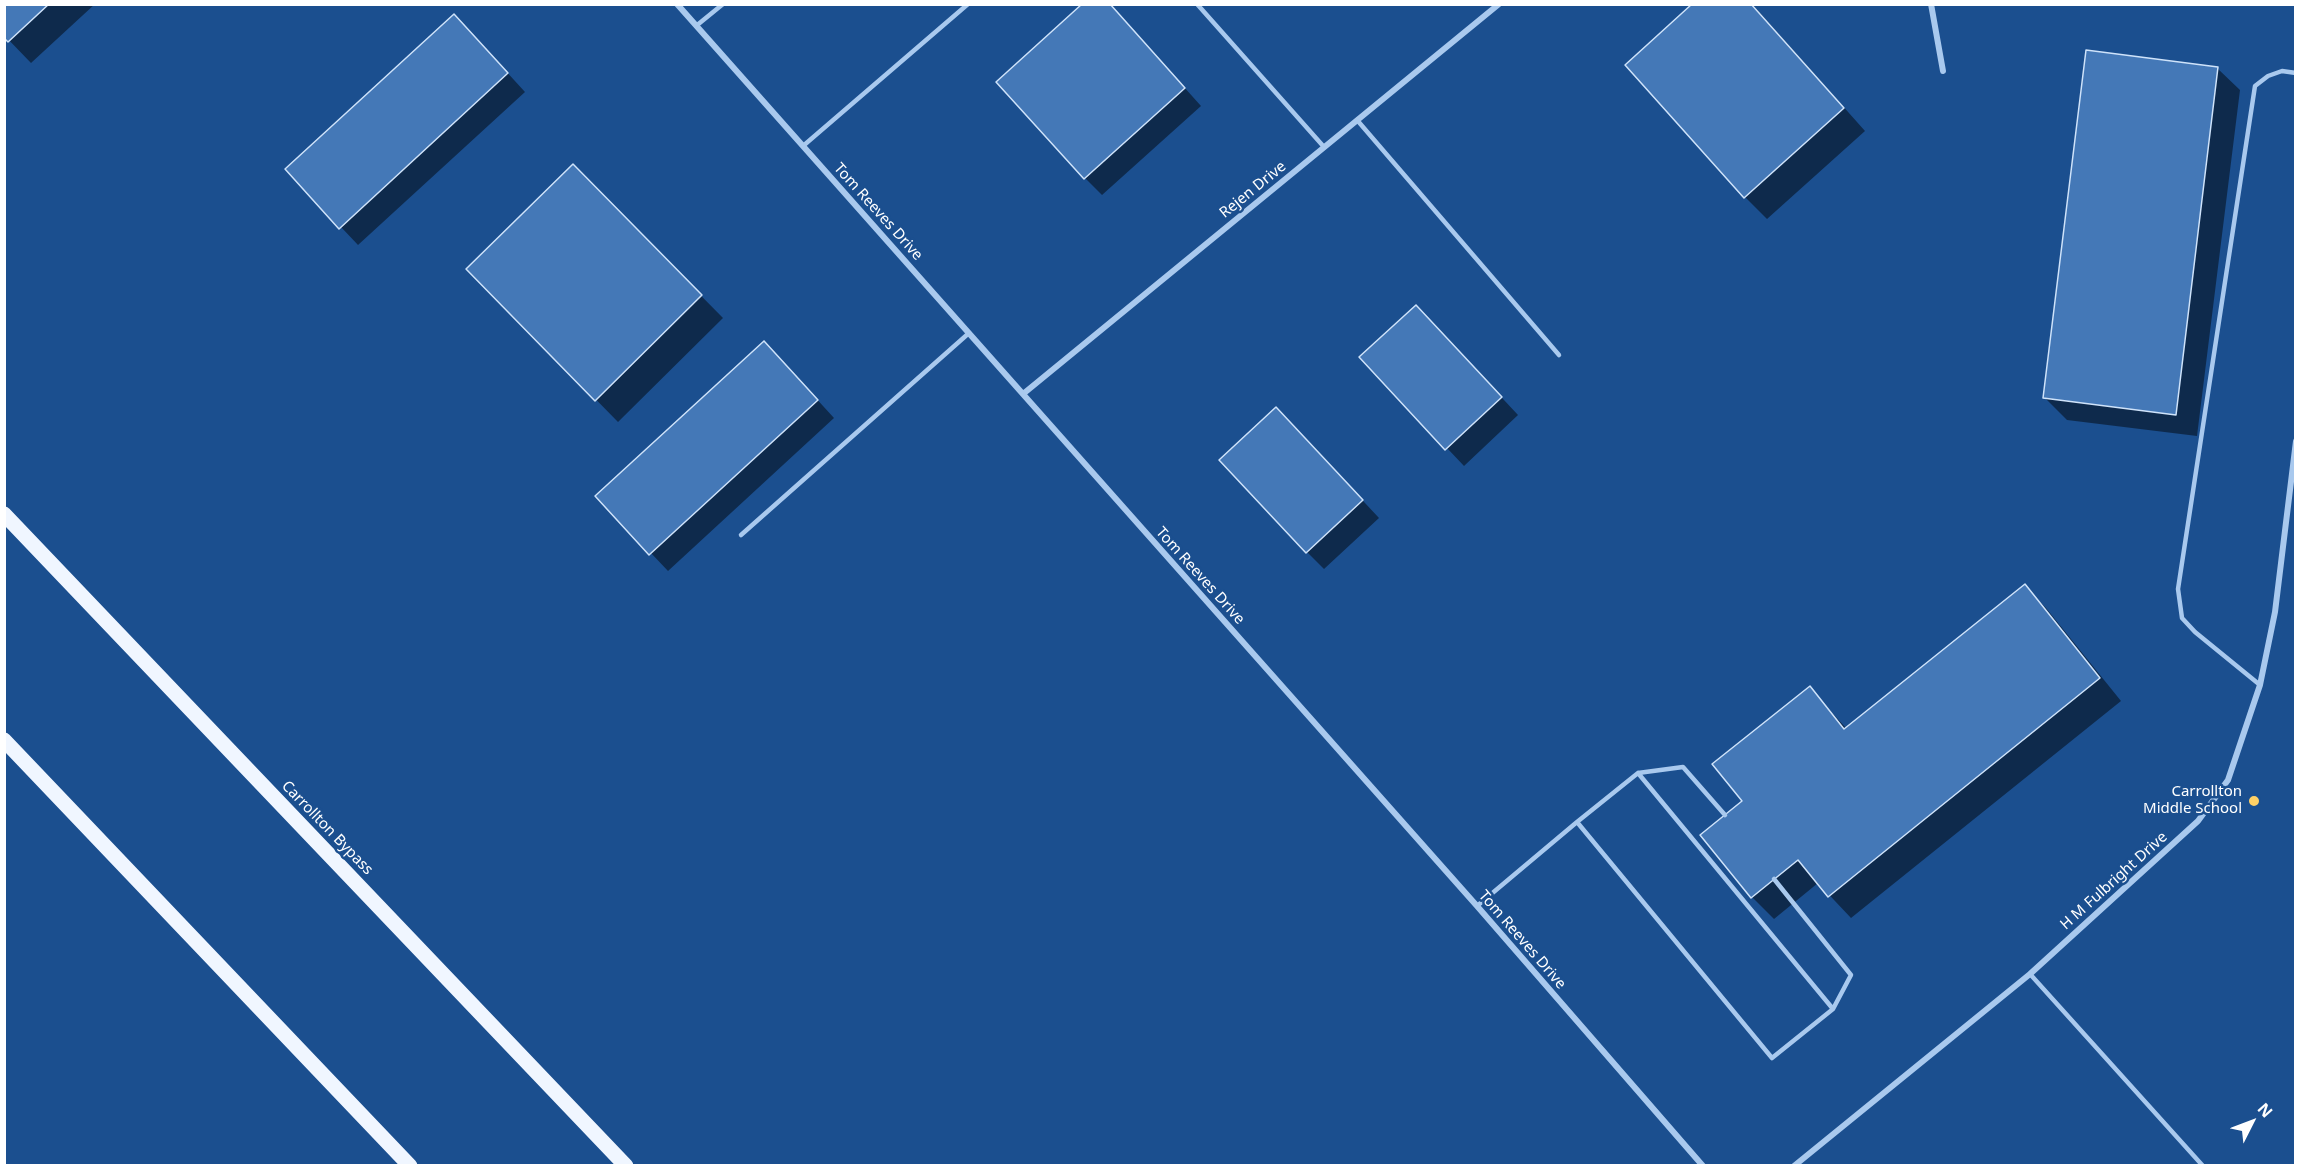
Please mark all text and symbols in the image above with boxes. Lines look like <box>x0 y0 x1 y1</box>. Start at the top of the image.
street label: Rejen Drive <box>1216 158 1290 222</box>
street label: Tom Reeves Drive <box>830 160 926 264</box>
street label: Tom Reeves Drive <box>1152 524 1248 628</box>
street label: Carrollton Bypass <box>278 777 376 879</box>
place label: Carrollton Middle School <box>2143 783 2242 818</box>
marker: Carrollton Middle School <box>2247 794 2261 808</box>
street label: H M Fulbright Drive <box>2057 828 2171 934</box>
street label: Tom Reeves Drive <box>1474 887 1570 993</box>
north arrow <box>2222 1092 2282 1152</box>
text: N <box>2253 1098 2278 1122</box>

